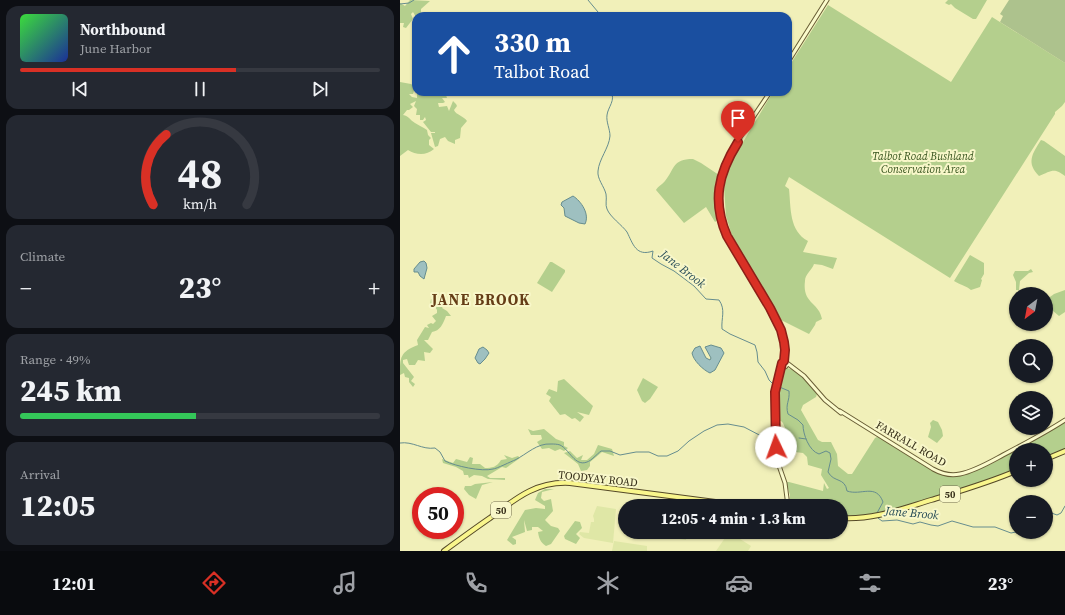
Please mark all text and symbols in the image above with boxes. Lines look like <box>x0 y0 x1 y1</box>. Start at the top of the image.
text: Northbound <box>80 19 165 40</box>
text: 330 m <box>494 23 571 61</box>
icon: ahead <box>428 28 480 80</box>
text: June Harbor <box>80 40 152 57</box>
text: Talbot Road <box>494 59 590 84</box>
icon: previous <box>69 78 91 100</box>
icon: pause <box>189 78 211 100</box>
icon: next <box>309 78 331 100</box>
pin <box>721 101 755 142</box>
icon: arrive <box>727 107 749 129</box>
text: 48 <box>177 145 223 202</box>
park label: Talbot Road Bushland Conservation Area <box>872 149 974 177</box>
text: km/h <box>183 193 217 213</box>
water label: Jane Brook <box>655 245 709 292</box>
text: Climate <box>20 248 65 265</box>
text: 23° <box>179 267 221 308</box>
text: − <box>20 273 32 303</box>
text: + <box>368 273 380 303</box>
north arrow <box>1009 287 1053 331</box>
map controls <box>1009 287 1053 539</box>
district label: JANE BROOK <box>430 289 531 310</box>
button: search <box>1009 339 1053 383</box>
text: Range · 49% <box>20 351 91 368</box>
text: 245 km <box>20 370 121 411</box>
button: layers <box>1009 391 1053 435</box>
street label: FARRALL ROAD <box>873 418 949 470</box>
position arrow <box>755 426 797 468</box>
button: + <box>1009 443 1053 487</box>
text: Arrival <box>20 466 60 483</box>
street label: TOODYAY ROAD <box>557 467 639 491</box>
text: 12:05 <box>20 485 95 526</box>
road number: 50 <box>940 486 960 502</box>
speed limit sign: 50 <box>412 487 464 539</box>
button: − <box>1009 495 1053 539</box>
road number: 50 <box>491 502 511 518</box>
water label: Jane Brook <box>883 503 940 523</box>
text: 12:05 · 4 min · 1.3 km <box>660 508 806 529</box>
icon: directions <box>200 569 228 597</box>
icon: music <box>331 569 359 597</box>
icon: phone <box>462 569 490 597</box>
icon: climate <box>594 569 622 597</box>
icon: car <box>725 569 753 597</box>
icon: filters <box>856 569 884 597</box>
text: 12:01 <box>52 571 96 596</box>
text: 23° <box>988 571 1013 596</box>

